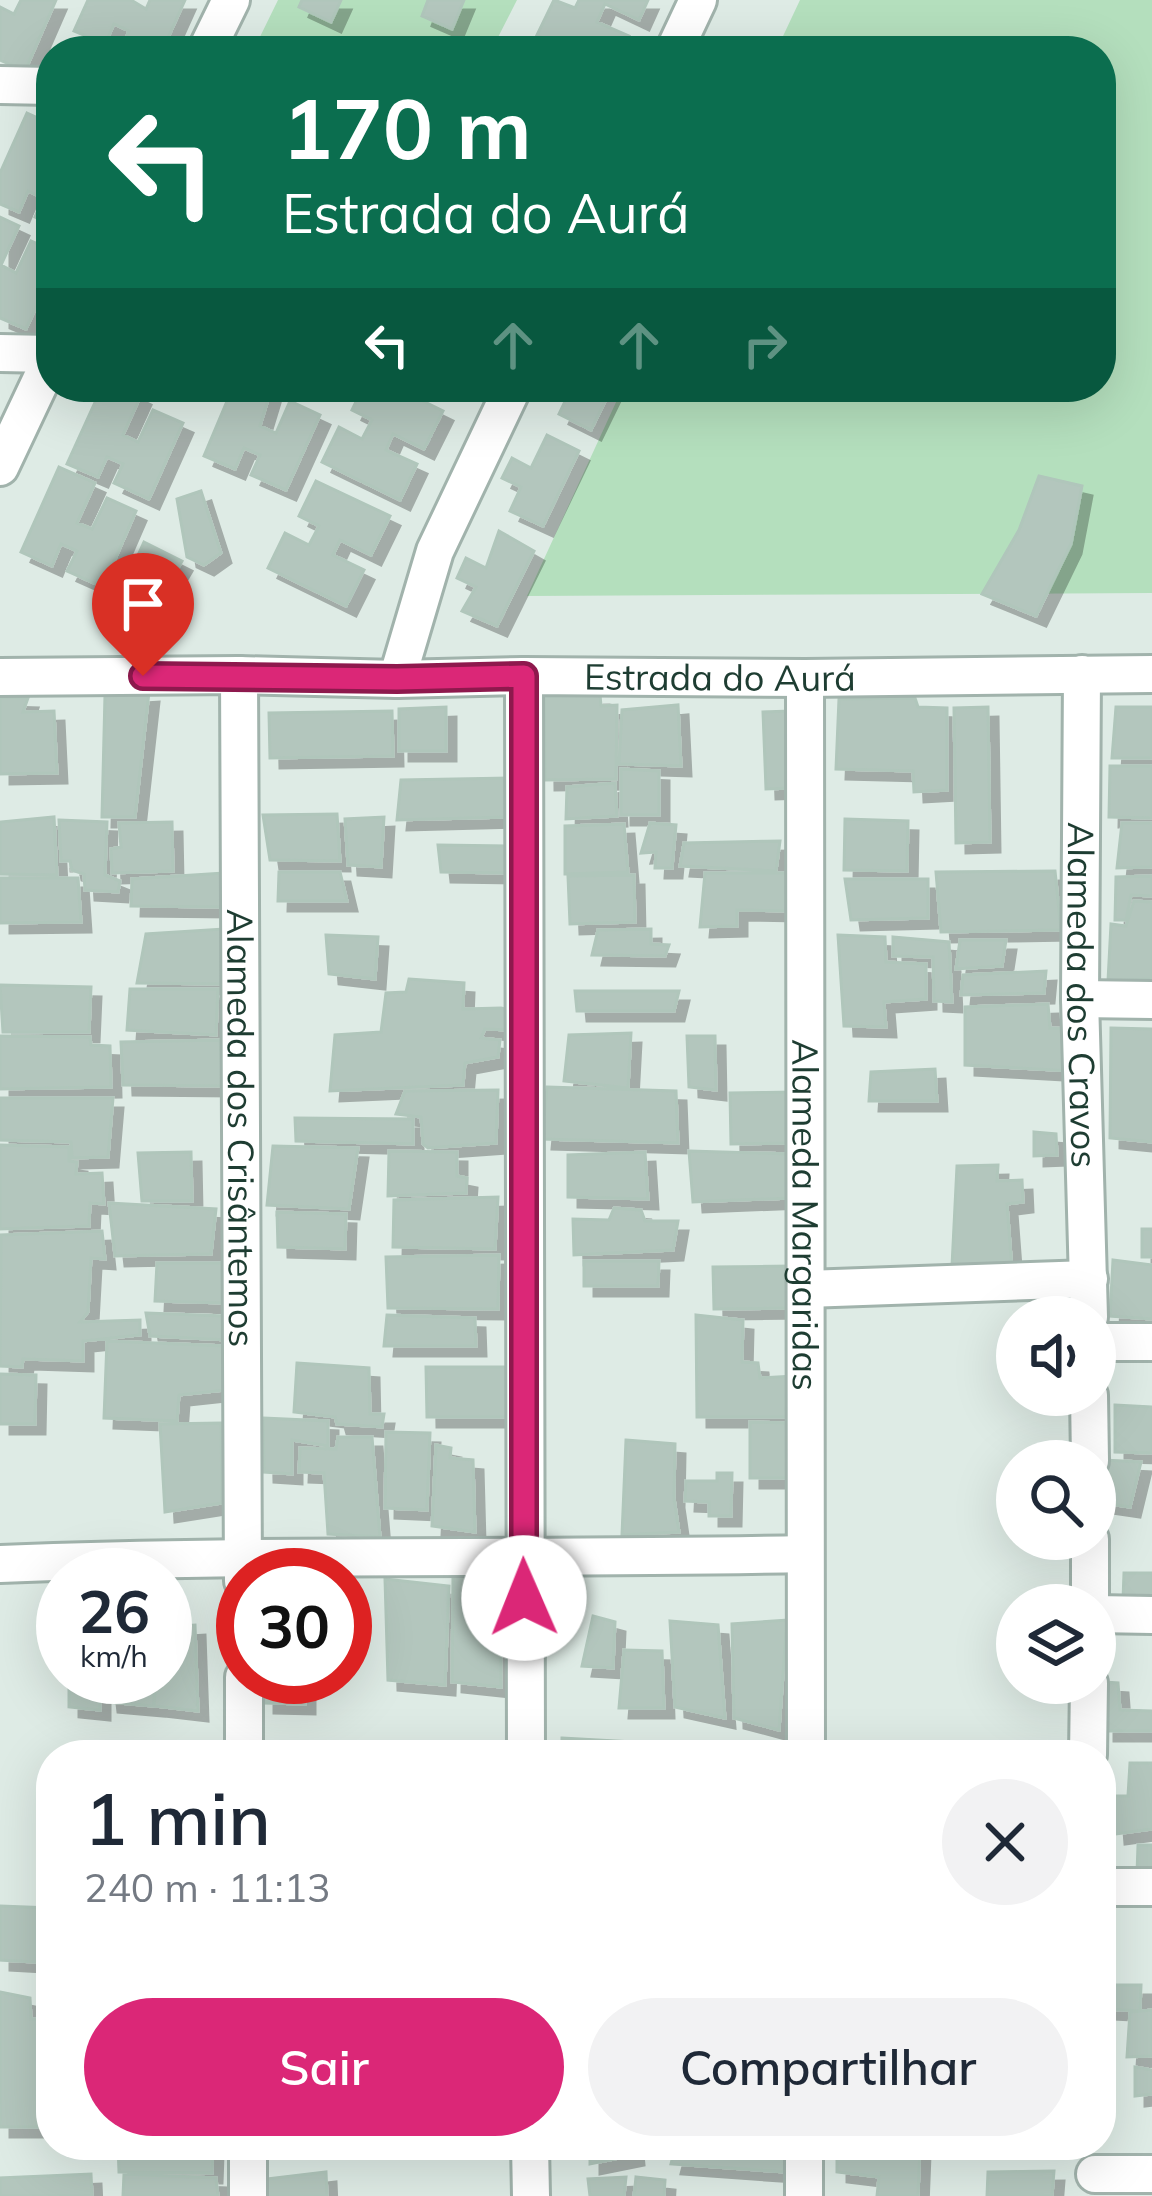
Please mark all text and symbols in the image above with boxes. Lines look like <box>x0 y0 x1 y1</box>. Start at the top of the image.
text: 170 m <box>282 75 532 180</box>
icon: left <box>84 84 240 240</box>
text: Estrada do Aurá <box>282 179 690 247</box>
icon: left <box>354 312 420 378</box>
icon: ahead <box>480 312 546 378</box>
icon: ahead <box>606 312 672 378</box>
icon: right <box>732 312 798 378</box>
pin <box>92 553 194 676</box>
icon: arrive <box>110 571 176 637</box>
street label: Estrada do Aurá <box>584 653 856 700</box>
street label: Alameda dos Cravos <box>1058 822 1108 1169</box>
street label: Alameda dos Crisântemos <box>218 908 265 1348</box>
street label: Alameda Margaridas <box>783 1039 829 1391</box>
map controls <box>996 1296 1116 1704</box>
button: sound <box>996 1296 1116 1416</box>
button: search <box>996 1440 1116 1560</box>
position arrow <box>461 1535 587 1661</box>
speed limit sign: 30 <box>216 1548 372 1704</box>
text: 26 <box>78 1573 150 1648</box>
button: layers <box>996 1584 1116 1704</box>
text: km/h <box>80 1637 148 1675</box>
text: 1 min <box>84 1773 271 1863</box>
button: close <box>942 1779 1068 1905</box>
text: 240 m · 11:13 <box>84 1863 330 1912</box>
button: Sair <box>84 1998 564 2136</box>
button: Compartilhar <box>588 1998 1068 2136</box>

